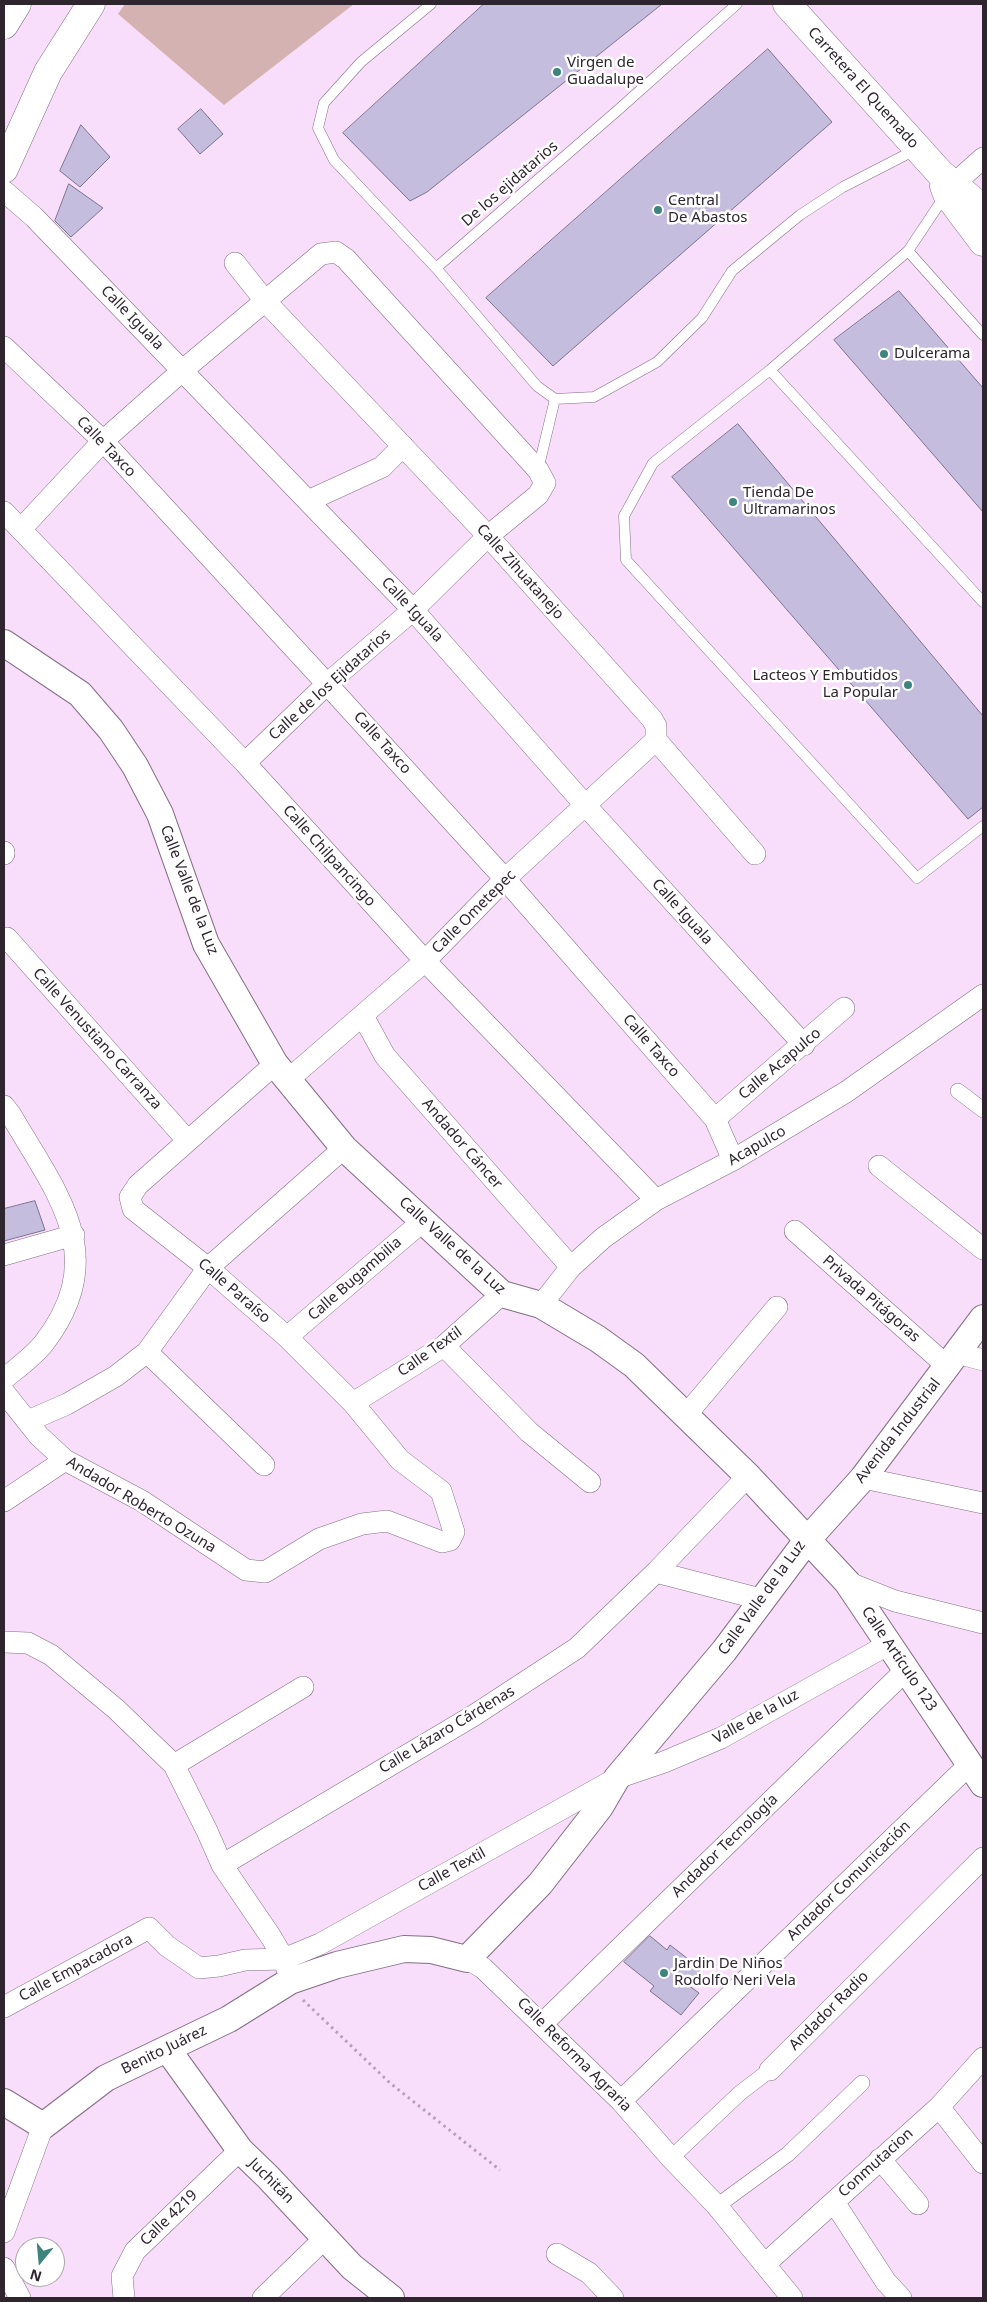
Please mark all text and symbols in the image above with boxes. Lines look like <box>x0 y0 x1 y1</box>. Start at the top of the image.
street label: Carretera El Quemado <box>804 24 922 152</box>
place label: Virgen de Guadalupe <box>567 54 644 89</box>
marker: Virgen de Guadalupe <box>551 66 563 78</box>
street label: De los ejidatarios <box>458 137 562 231</box>
place label: Central De Abastos <box>668 192 747 227</box>
marker: Central De Abastos <box>652 204 664 216</box>
street label: Calle Iguala <box>97 282 167 354</box>
place label: Dulcerama <box>894 345 970 363</box>
marker: Dulcerama <box>878 348 890 360</box>
street label: Calle Taxco <box>73 413 139 481</box>
place label: Tienda De Ultramarinos <box>743 484 836 519</box>
marker: Tienda De Ultramarinos <box>727 496 739 508</box>
street label: Calle Zihuatanejo <box>473 521 567 623</box>
street label: Calle Iguala <box>377 574 447 646</box>
street label: Calle de los Ejidatarios <box>265 626 395 744</box>
place label: Lacteos Y Embutidos La Popular <box>752 667 898 702</box>
marker: Lacteos Y Embutidos La Popular <box>902 679 914 691</box>
street label: Calle Taxco <box>349 708 415 778</box>
street label: Calle Chilpancingo <box>279 802 379 910</box>
street label: Calle Valle de la Luz <box>156 823 222 957</box>
street label: Calle Ometepec <box>428 866 520 958</box>
street label: Calle Iguala <box>648 875 716 949</box>
street label: Calle Venustiano Carranza <box>29 965 165 1113</box>
street label: Calle Taxco <box>619 1011 683 1081</box>
street label: Calle Acapulco <box>735 1024 825 1104</box>
street label: Andador Cáncer <box>418 1095 506 1193</box>
street label: Acapulco <box>725 1122 789 1170</box>
street label: Calle Valle de la Luz <box>395 1193 509 1299</box>
street label: Calle Bugambilia <box>305 1234 405 1324</box>
street label: Privada Pitágoras <box>819 1252 923 1346</box>
street label: Calle Paraíso <box>194 1255 274 1327</box>
street label: Calle Textil <box>394 1323 466 1381</box>
street label: Avenida Industrial <box>851 1375 945 1487</box>
street label: Andador Roberto Ozuna <box>63 1453 219 1557</box>
street label: Calle Valle de la Luz <box>714 1537 810 1659</box>
street label: Calle Artículo 123 <box>857 1603 941 1715</box>
street label: Calle Lázaro Cárdenas <box>376 1682 518 1778</box>
street label: Valle de la luz <box>710 1686 802 1748</box>
street label: Andador Tecnología <box>668 1791 782 1901</box>
street label: Andador Comunicación <box>783 1817 915 1945</box>
street label: Calle Textil <box>415 1844 489 1896</box>
street label: Calle Empacadora <box>16 1930 136 2006</box>
place label: Jardin De Niños Rodolfo Neri Vela <box>674 1955 796 1990</box>
marker: Jardin De Niños Rodolfo Neri Vela <box>658 1967 670 1979</box>
street label: Andador Radio <box>786 1968 872 2054</box>
street label: Calle Reforma Agraria <box>513 1994 635 2116</box>
street label: Benito Juárez <box>118 2022 210 2078</box>
street label: Conmutacion <box>835 2125 917 2201</box>
street label: Juchitán <box>245 2155 297 2207</box>
street label: Calle 4219 <box>137 2186 201 2250</box>
north arrow <box>15 2237 65 2287</box>
text: N <box>28 2265 44 2287</box>

